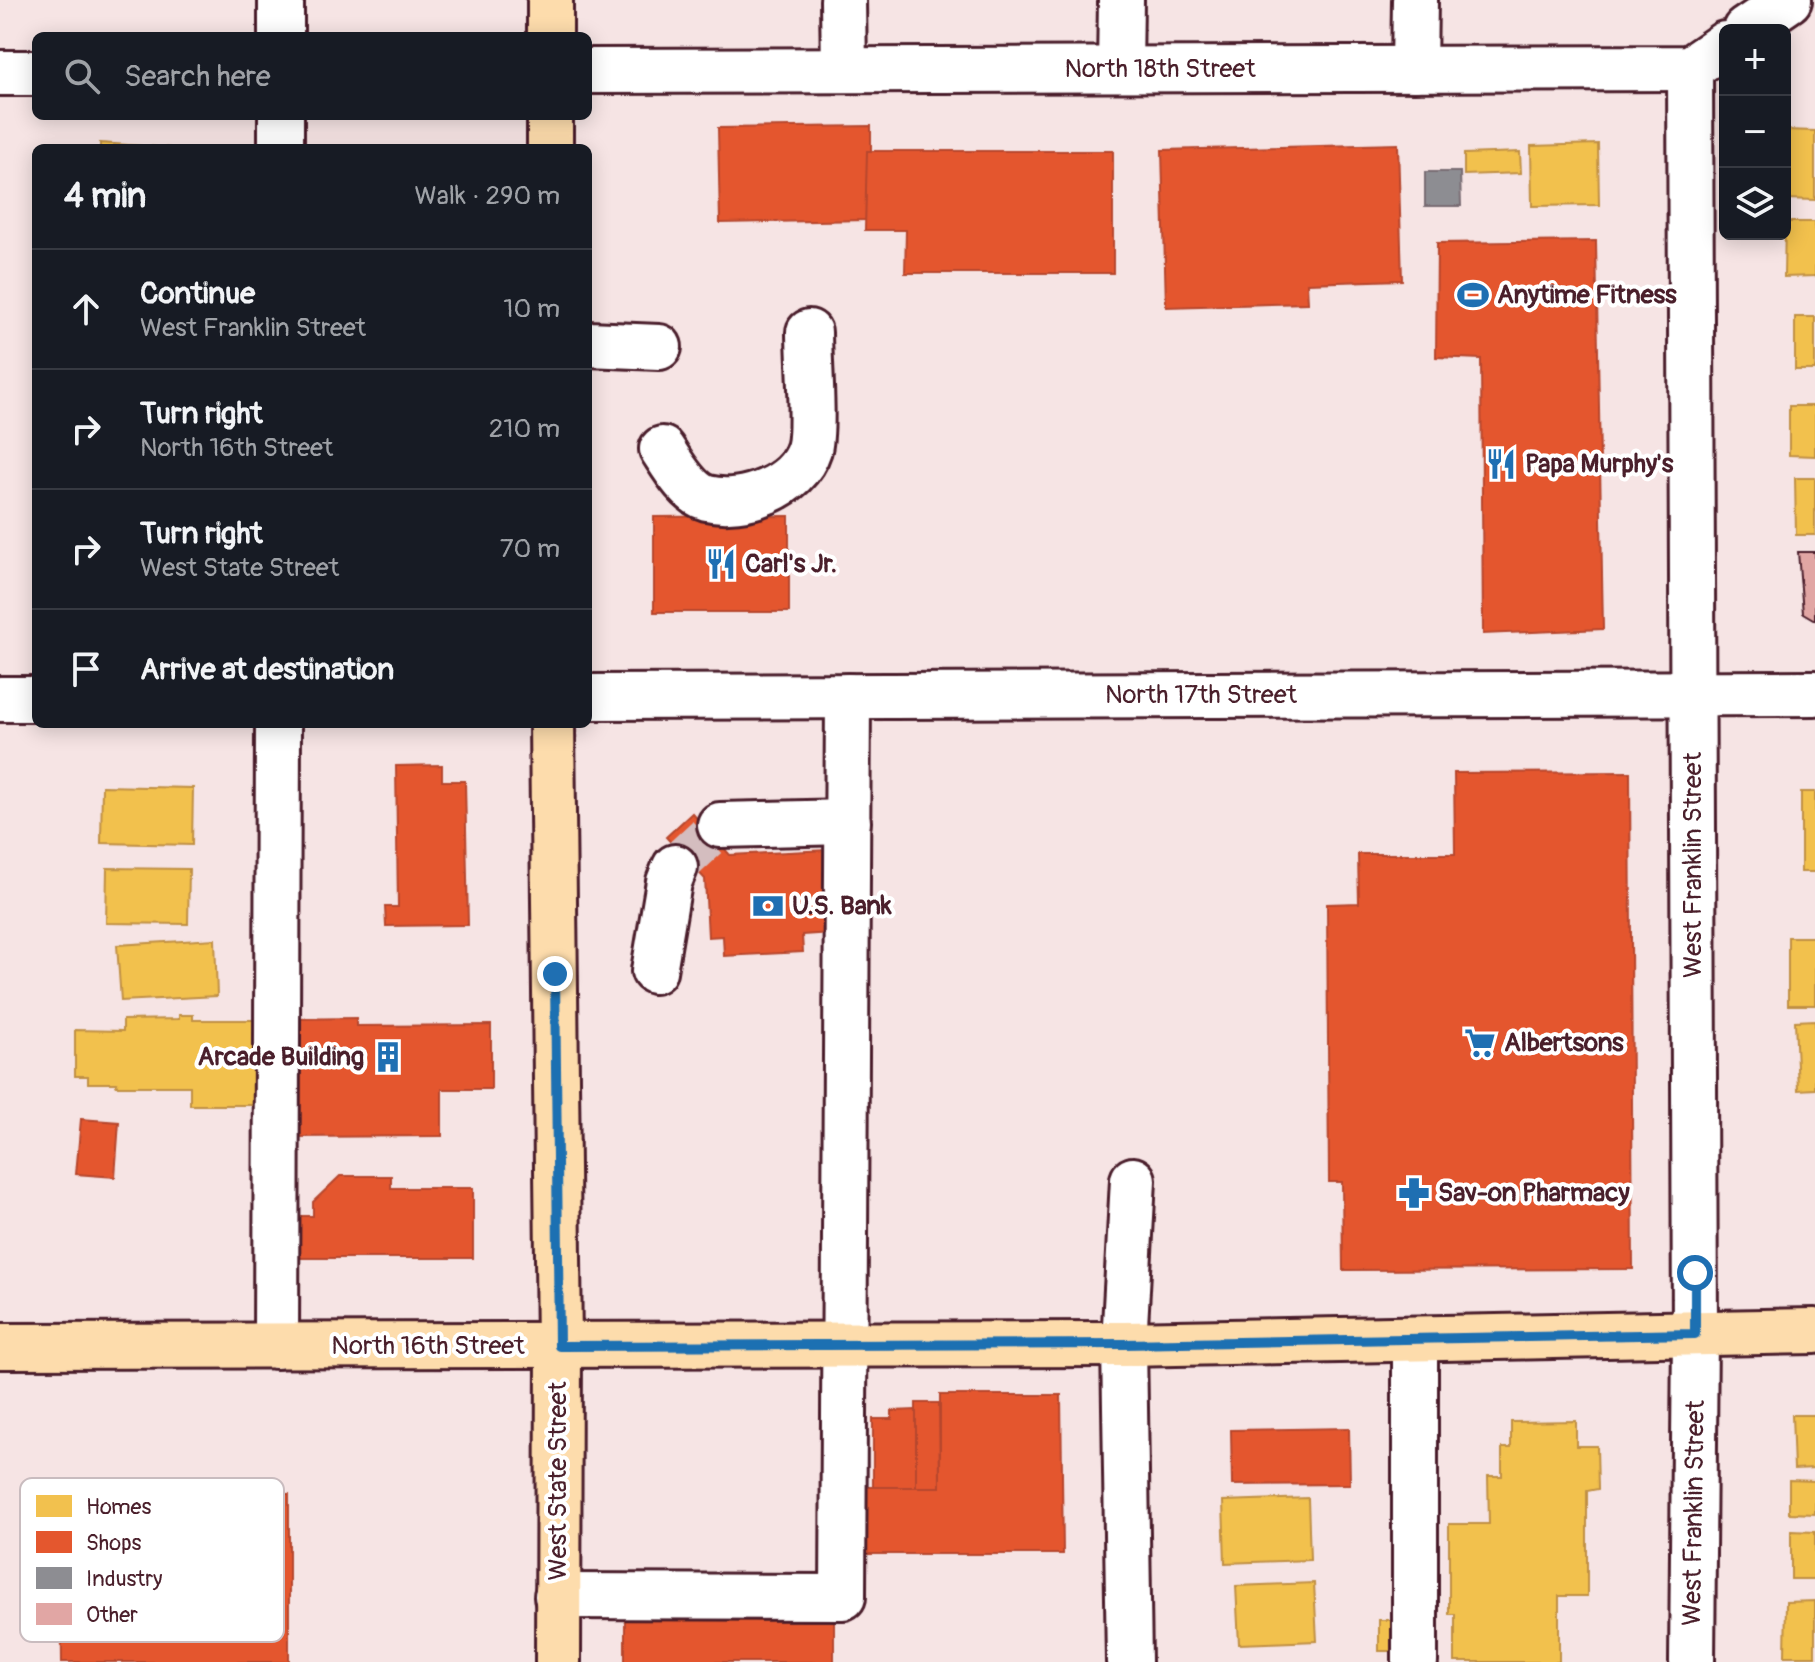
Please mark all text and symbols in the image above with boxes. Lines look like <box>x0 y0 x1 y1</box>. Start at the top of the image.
map controls <box>1719 24 1791 240</box>
button: + <box>1719 24 1791 96</box>
search box <box>32 32 592 120</box>
street label: North 18th Street <box>1064 53 1256 85</box>
icon: search <box>60 54 104 98</box>
text: Search here <box>124 58 271 95</box>
button: − <box>1719 96 1791 168</box>
button: layers <box>1719 168 1791 240</box>
text: 4 min <box>64 175 146 218</box>
text: Walk · 290 m <box>415 180 560 212</box>
text: Continue <box>140 275 255 312</box>
sports icon: Anytime Fitness <box>1456 278 1490 312</box>
place label: Anytime Fitness <box>1497 279 1677 311</box>
icon: ahead <box>64 287 108 331</box>
text: 10 m <box>503 293 560 325</box>
text: West Franklin Street <box>140 312 366 344</box>
text: Turn right <box>140 395 263 432</box>
icon: right <box>64 407 108 451</box>
text: 210 m <box>489 413 560 445</box>
text: North 16th Street <box>140 432 333 464</box>
restaurant icon: Papa Murphy's <box>1484 447 1518 481</box>
place label: Papa Murphy's <box>1525 448 1674 480</box>
text: Turn right <box>140 515 263 552</box>
icon: right <box>64 527 108 571</box>
text: 70 m <box>500 533 560 565</box>
restaurant icon: Carl's Jr. <box>704 547 738 581</box>
place label: Carl's Jr. <box>745 548 837 580</box>
text: West State Street <box>140 552 339 584</box>
icon: arrive <box>64 647 108 691</box>
text: Arrive at destination <box>140 651 394 688</box>
street label: North 17th Street <box>1105 679 1297 711</box>
street label: West Franklin Street <box>1677 751 1709 978</box>
bank icon: U.S. Bank <box>751 889 785 923</box>
place label: U.S. Bank <box>792 890 893 922</box>
route end <box>537 956 573 992</box>
supermarket icon: Albertsons <box>1463 1026 1497 1060</box>
place label: Albertsons <box>1504 1027 1624 1059</box>
building icon: Arcade Building <box>371 1040 405 1074</box>
place label: Arcade Building <box>198 1041 364 1073</box>
pharmacy icon: Sav-on Pharmacy <box>1397 1176 1431 1210</box>
place label: Sav-on Pharmacy <box>1438 1177 1630 1209</box>
route start <box>1677 1255 1713 1291</box>
street label: North 16th Street <box>331 1330 525 1362</box>
street label: West State Street <box>542 1381 574 1581</box>
street label: West Franklin Street <box>1676 1399 1712 1626</box>
legend <box>20 1478 284 1642</box>
text: Homes <box>86 1493 151 1521</box>
text: Shops <box>86 1529 142 1557</box>
text: Industry <box>86 1565 162 1593</box>
text: Other <box>86 1601 138 1629</box>

